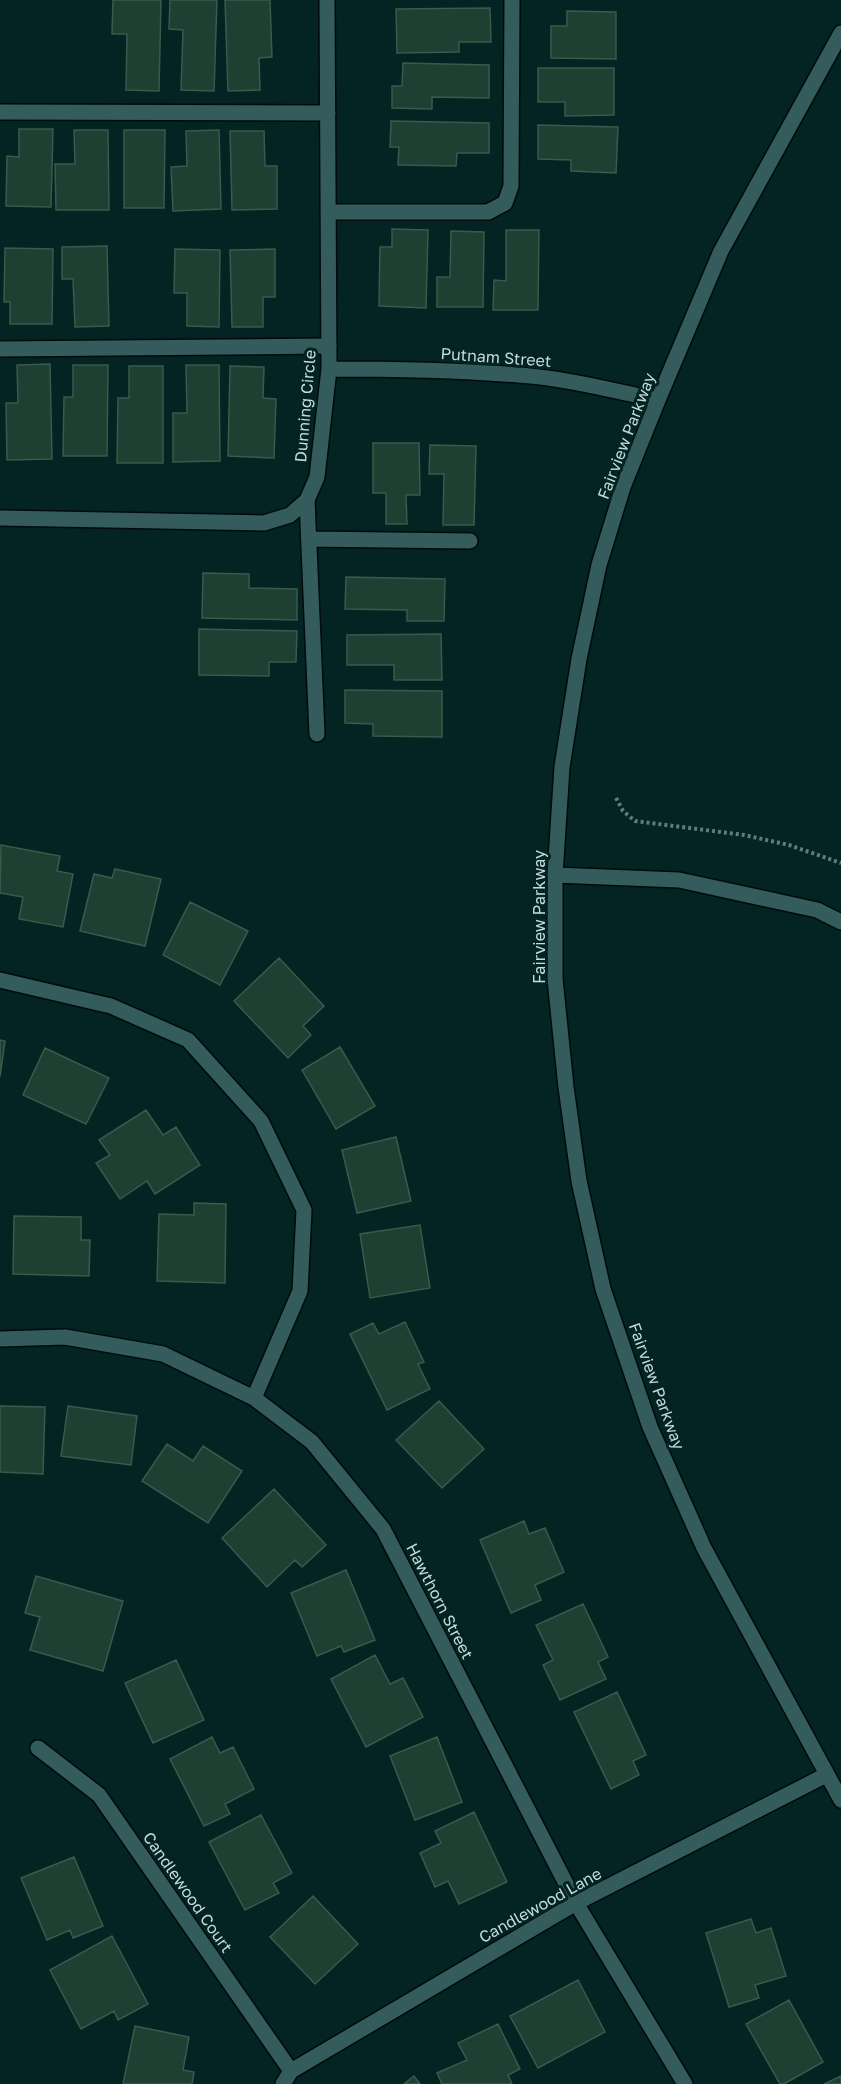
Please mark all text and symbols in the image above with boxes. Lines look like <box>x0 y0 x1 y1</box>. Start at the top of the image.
street label: Putnam Street <box>440 343 552 371</box>
street label: Dunning Circle <box>290 349 320 463</box>
street label: Fairview Parkway <box>593 370 659 502</box>
street label: Fairview Parkway <box>529 850 549 984</box>
street label: Fairview Parkway <box>625 1320 689 1452</box>
street label: Hawthorn Street <box>402 1540 478 1662</box>
street label: Candlewood Court <box>139 1828 237 1956</box>
street label: Candlewood Lane <box>475 1863 605 1947</box>

